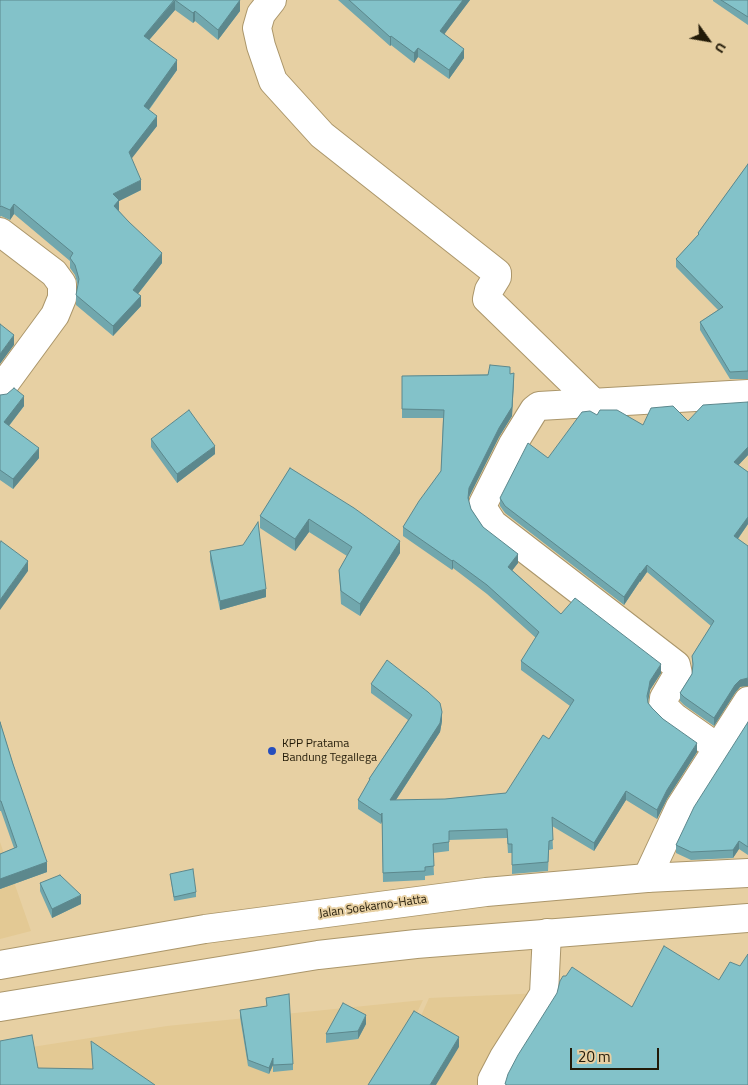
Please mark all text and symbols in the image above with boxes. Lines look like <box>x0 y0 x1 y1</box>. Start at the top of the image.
north arrow <box>683 15 733 65</box>
text: U <box>710 39 732 58</box>
place label: KPP Pratama Bandung Tegallega <box>282 737 377 765</box>
marker: KPP Pratama Bandung Tegallega <box>266 745 278 757</box>
street label: Jalan Soekarno-Hatta <box>318 892 428 922</box>
scale bar <box>573 1038 662 1070</box>
text: 20 m <box>578 1045 611 1068</box>

